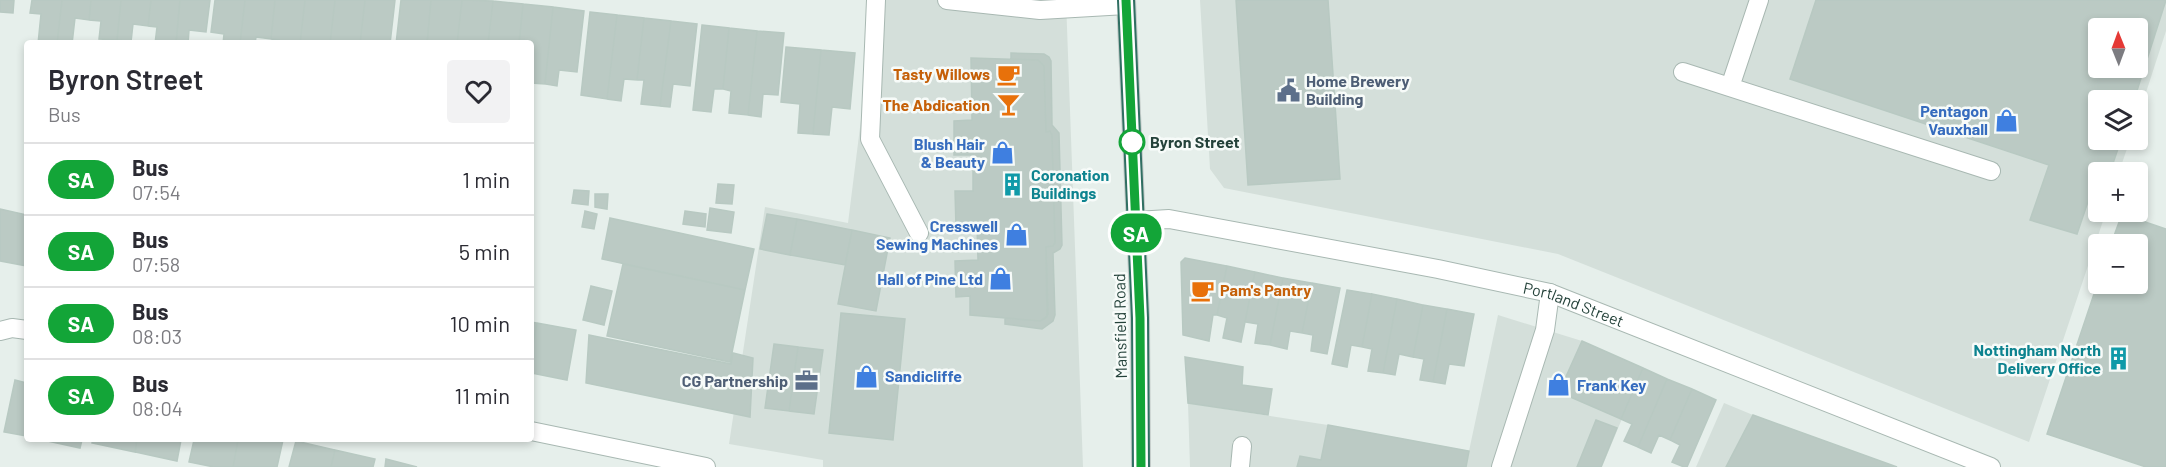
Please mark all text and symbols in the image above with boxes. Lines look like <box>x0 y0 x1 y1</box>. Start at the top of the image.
north arrow <box>2088 18 2148 78</box>
map controls <box>2088 18 2148 294</box>
button: heart <box>447 60 510 123</box>
cafe icon: Tasty Willows <box>995 61 1021 87</box>
text: Byron Street <box>48 62 203 96</box>
place label: Tasty Willows <box>893 64 990 83</box>
place label: Home Brewery Building <box>1306 71 1409 108</box>
public building icon: Home Brewery Building <box>1275 77 1301 103</box>
button: layers <box>2088 90 2148 150</box>
bar icon: The Abdication <box>995 92 1021 118</box>
place label: The Abdication <box>882 95 990 114</box>
place label: Pentagon Vauxhall <box>1920 101 1988 138</box>
text: Bus <box>48 102 81 126</box>
shop icon: Pentagon Vauxhall <box>1993 107 2019 133</box>
marker: Byron Street <box>1119 129 1145 155</box>
place label: Byron Street <box>1150 132 1240 151</box>
place label: Blush Hair & Beauty <box>914 134 985 171</box>
shop icon: Blush Hair & Beauty <box>990 140 1016 166</box>
text: Bus <box>132 154 169 180</box>
button: + <box>2088 162 2148 222</box>
place label: Coronation Buildings <box>1031 165 1109 202</box>
text: 1 min <box>462 166 510 192</box>
text: SA <box>68 167 94 192</box>
building icon: Coronation Buildings <box>1000 171 1026 197</box>
text: 07:54 <box>132 180 181 204</box>
line badge: SA <box>1109 214 1163 252</box>
place label: Cresswell Sewing Machines <box>876 216 998 253</box>
text: SA <box>1123 221 1149 246</box>
shop icon: Cresswell Sewing Machines <box>1003 222 1029 248</box>
text: Bus <box>132 226 169 252</box>
button: − <box>2088 234 2148 294</box>
text: 5 min <box>459 238 510 264</box>
text: SA <box>68 239 94 264</box>
text: 07:58 <box>132 252 180 276</box>
shop icon: Hall of Pine Ltd <box>988 266 1014 292</box>
place label: Hall of Pine Ltd <box>877 269 983 288</box>
street label: Mansfield Road <box>1109 273 1130 379</box>
cafe icon: Pam's Pantry <box>1189 277 1215 303</box>
street label: Portland Street <box>1522 278 1627 330</box>
place label: Pam's Pantry <box>1220 280 1311 299</box>
text: Bus <box>132 298 169 324</box>
text: 10 min <box>450 310 510 336</box>
text: SA <box>68 311 94 336</box>
text: 08:03 <box>132 324 182 348</box>
place label: Nottingham North Delivery Office <box>1973 340 2101 377</box>
building icon: Nottingham North Delivery Office <box>2106 346 2132 372</box>
shop icon: Sandicliffe <box>854 363 880 389</box>
place label: Sandicliffe <box>885 366 962 385</box>
office icon: CG Partnership <box>793 368 819 394</box>
text: Bus <box>132 370 169 396</box>
place label: CG Partnership <box>682 371 788 390</box>
shop icon: Frank Key <box>1546 372 1572 398</box>
place label: Frank Key <box>1577 375 1646 394</box>
text: 11 min <box>454 382 510 408</box>
text: SA <box>68 383 94 408</box>
text: 08:04 <box>132 396 183 420</box>

